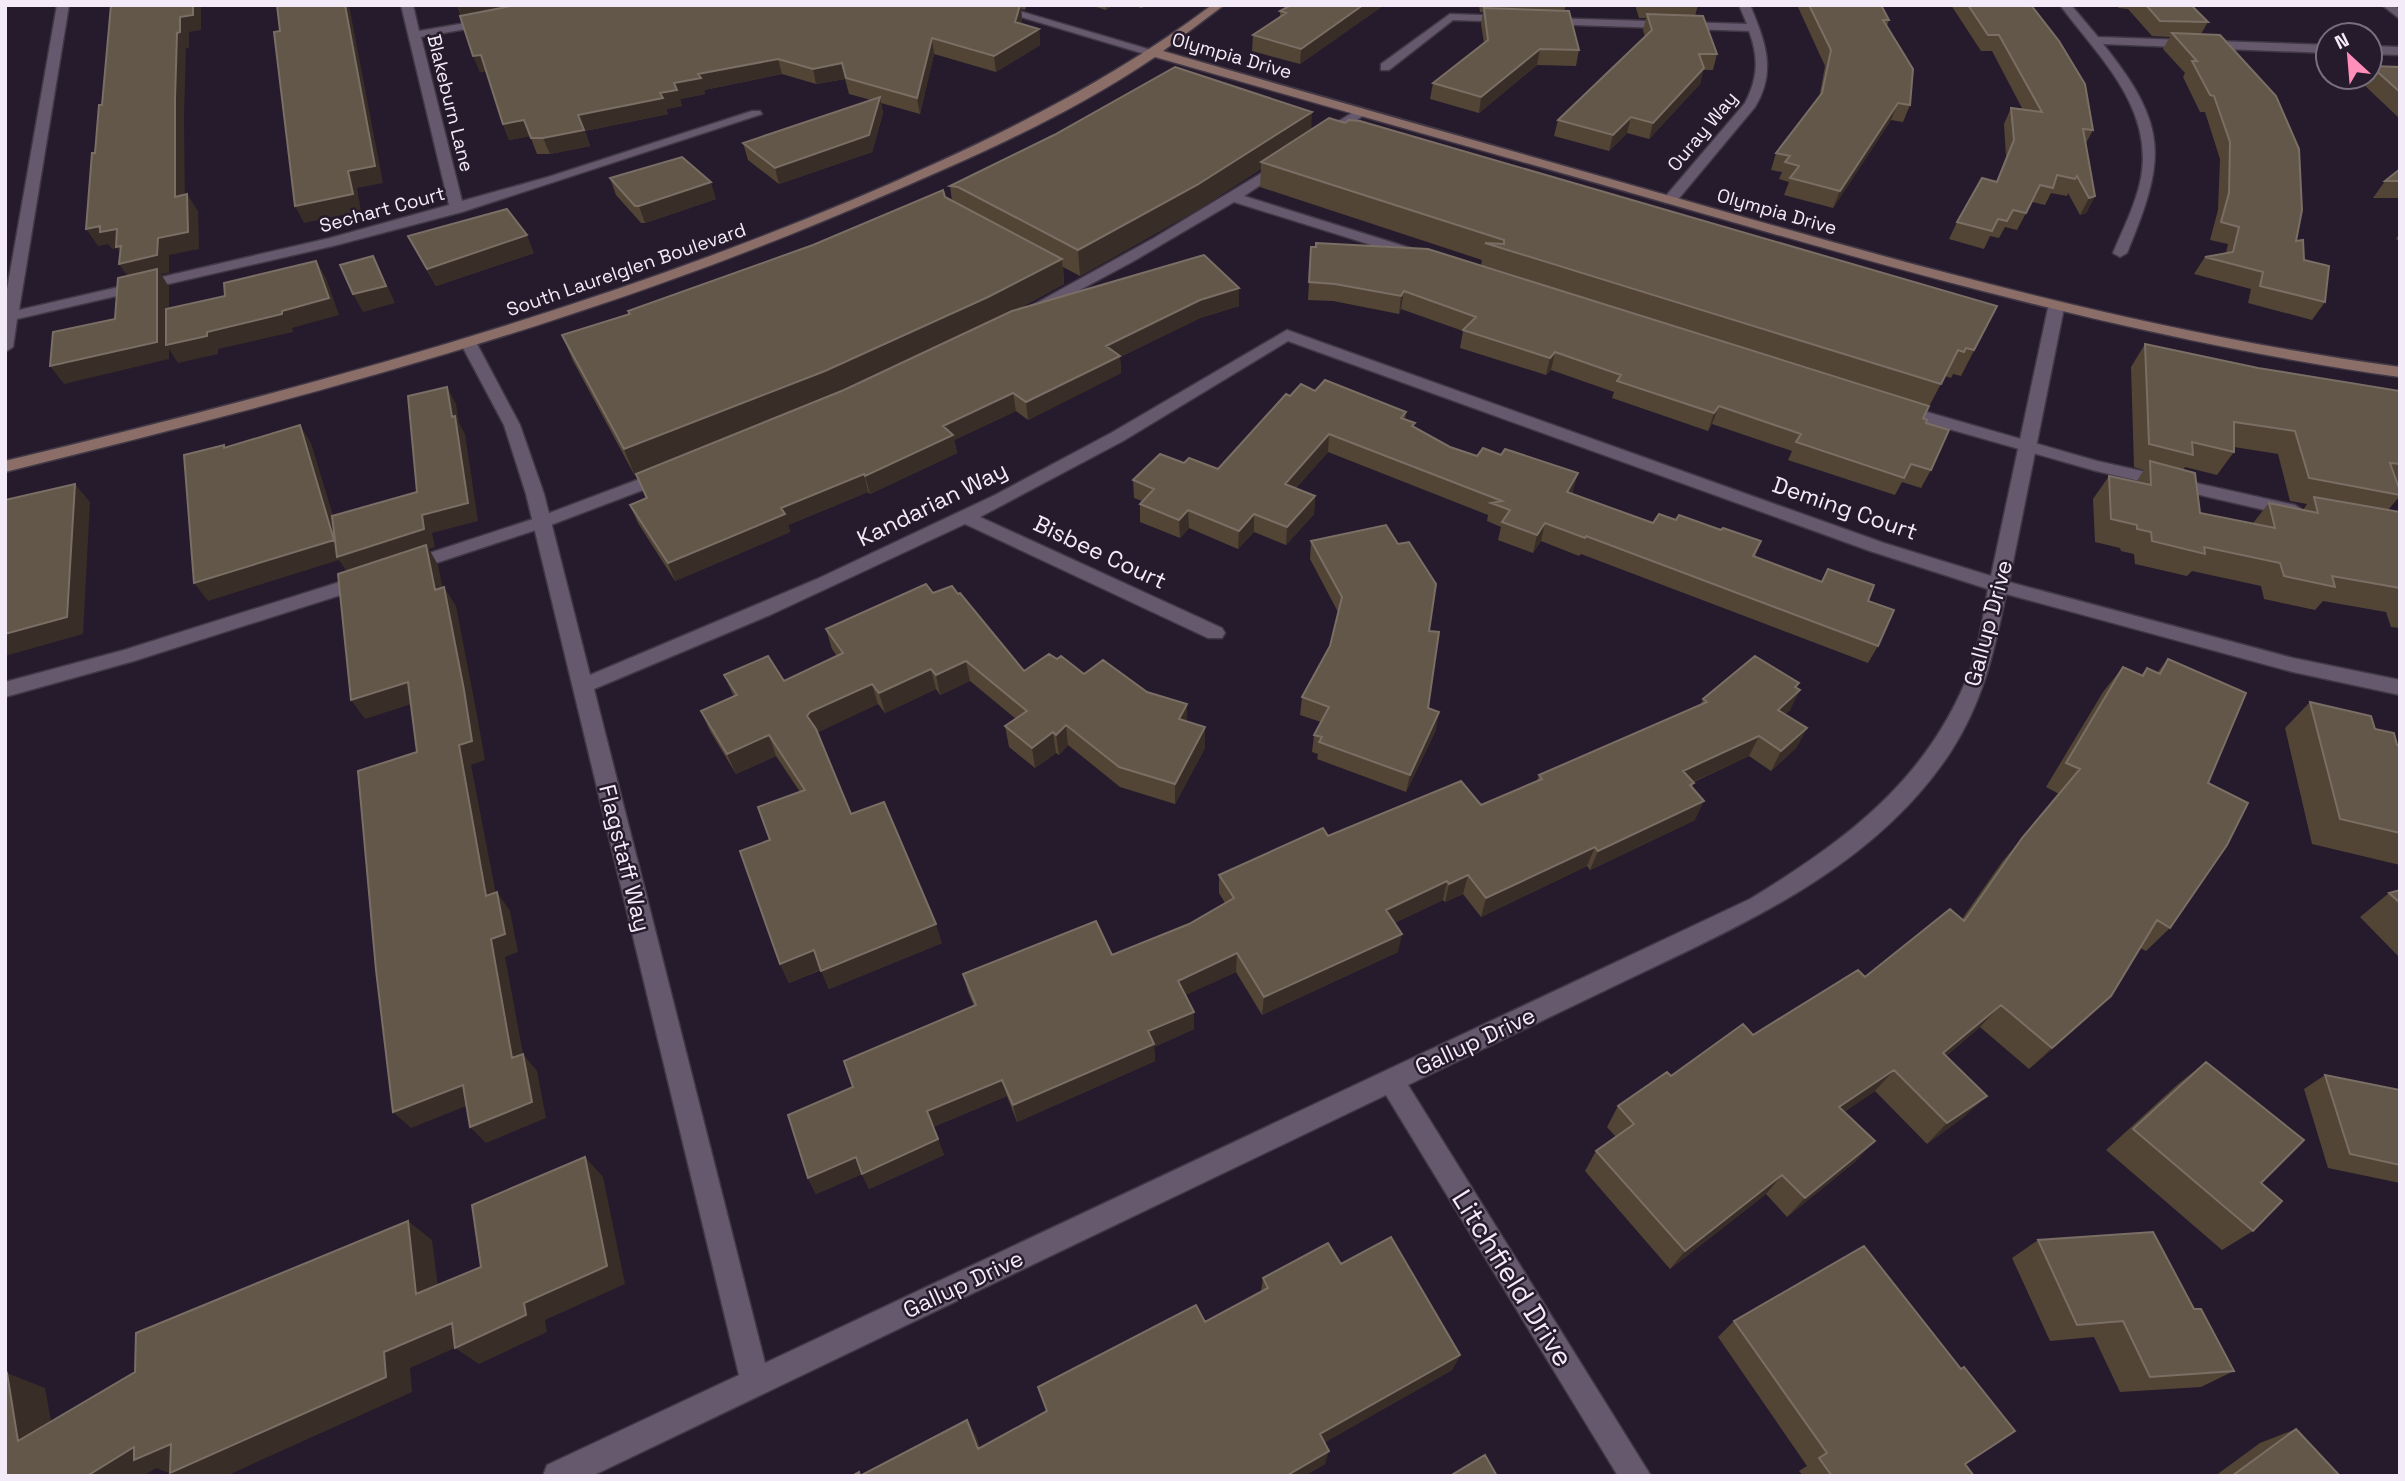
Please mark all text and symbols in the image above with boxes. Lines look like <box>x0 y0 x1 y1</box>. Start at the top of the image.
north arrow <box>2314 21 2384 91</box>
street label: Olympia Drive <box>1169 26 1295 85</box>
text: N <box>2331 27 2353 55</box>
street label: Blakeburn Lane <box>421 32 480 174</box>
street label: Ouray Way <box>1662 86 1743 177</box>
street label: Sechart Court <box>317 181 448 238</box>
street label: Olympia Drive <box>1714 182 1840 241</box>
street label: South Laurelglen Boulevard <box>503 217 749 322</box>
street label: Kandarian Way <box>852 455 1012 553</box>
street label: Deming Court <box>1769 469 1921 547</box>
street label: Bisbee Court <box>1029 508 1171 596</box>
street label: Gallup Drive <box>1957 557 2019 689</box>
street label: Flagstaff Way <box>592 781 658 935</box>
street label: Gallup Drive <box>1410 1000 1540 1082</box>
street label: Litchfield Drive <box>1444 1183 1582 1373</box>
street label: Gallup Drive <box>898 1243 1028 1325</box>

